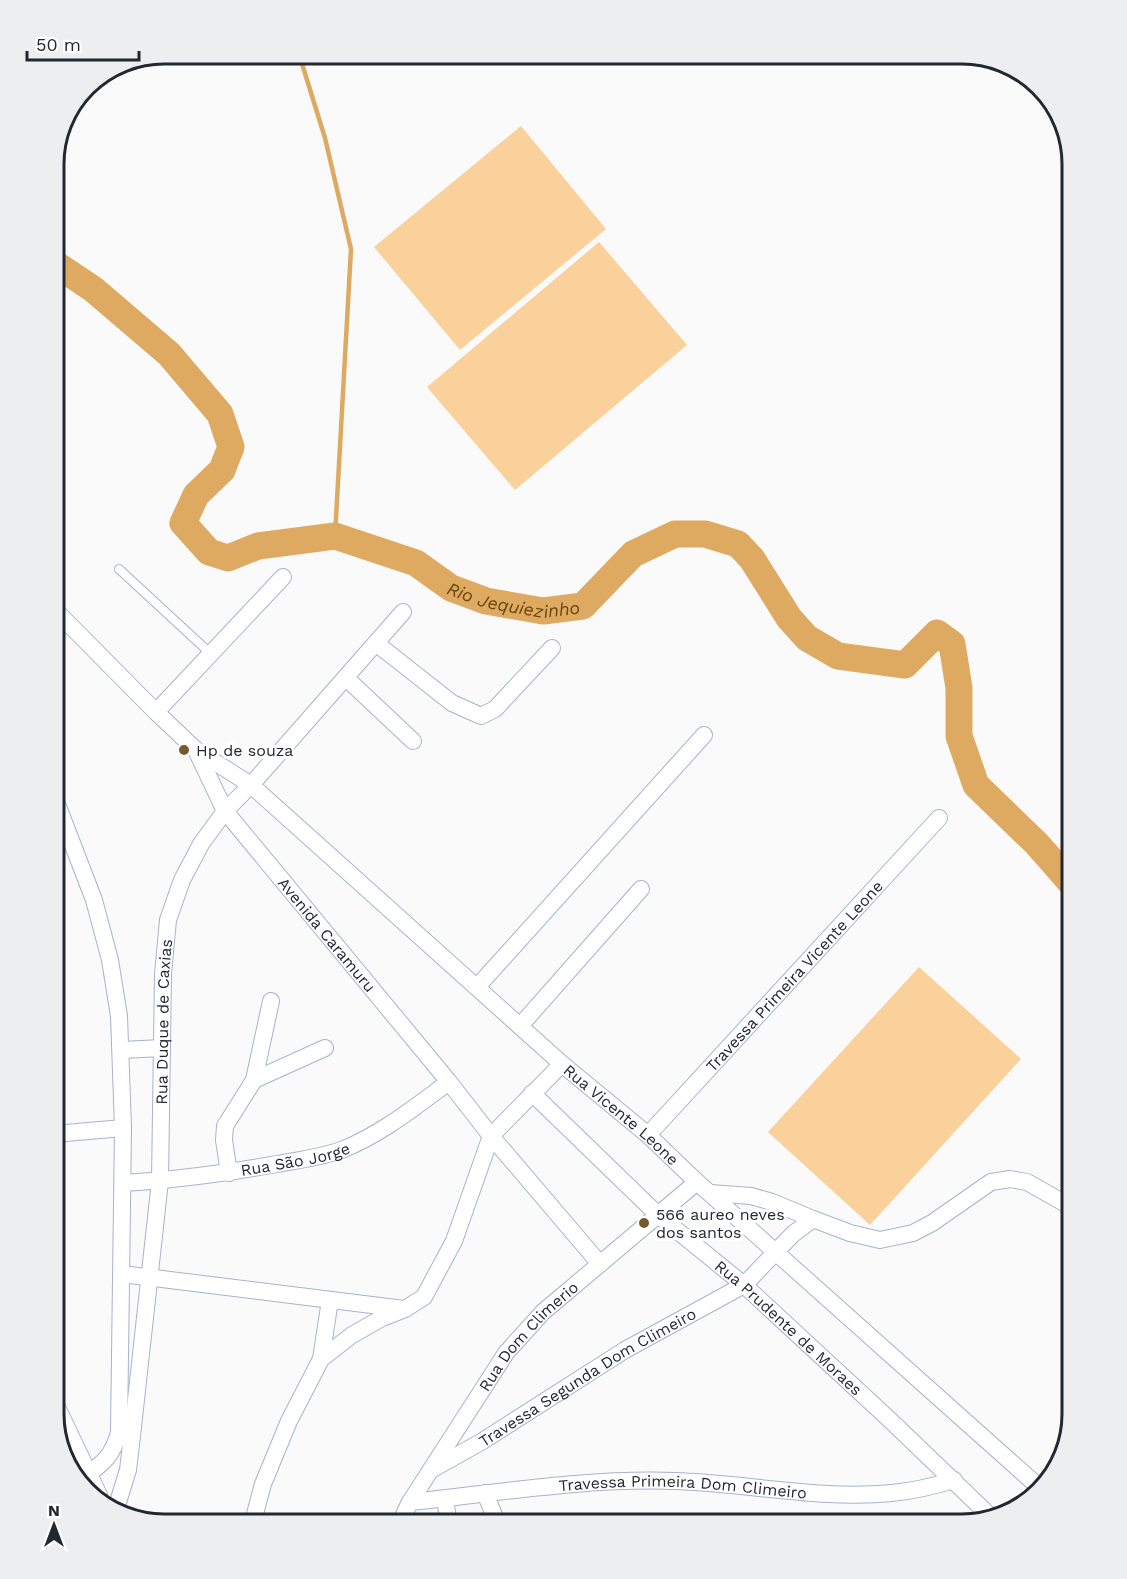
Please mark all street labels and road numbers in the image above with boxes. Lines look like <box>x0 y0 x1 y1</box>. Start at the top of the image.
street label: Avenida Caramuru <box>274 873 380 996</box>
street label: Travessa Primeira Vicente Leone <box>702 876 887 1075</box>
street label: Rua Duque de Caxias <box>152 938 176 1105</box>
street label: Rua Vicente Leone <box>560 1060 683 1169</box>
street label: Rua São Jorge <box>239 1138 353 1179</box>
street label: Rua Prudente de Moraes <box>711 1256 866 1399</box>
street label: Rua Dom Climerio <box>474 1277 582 1395</box>
street label: Travessa Segunda Dom Climeiro <box>475 1304 699 1450</box>
street label: Travessa Primeira Dom Climeiro <box>558 1471 808 1502</box>

